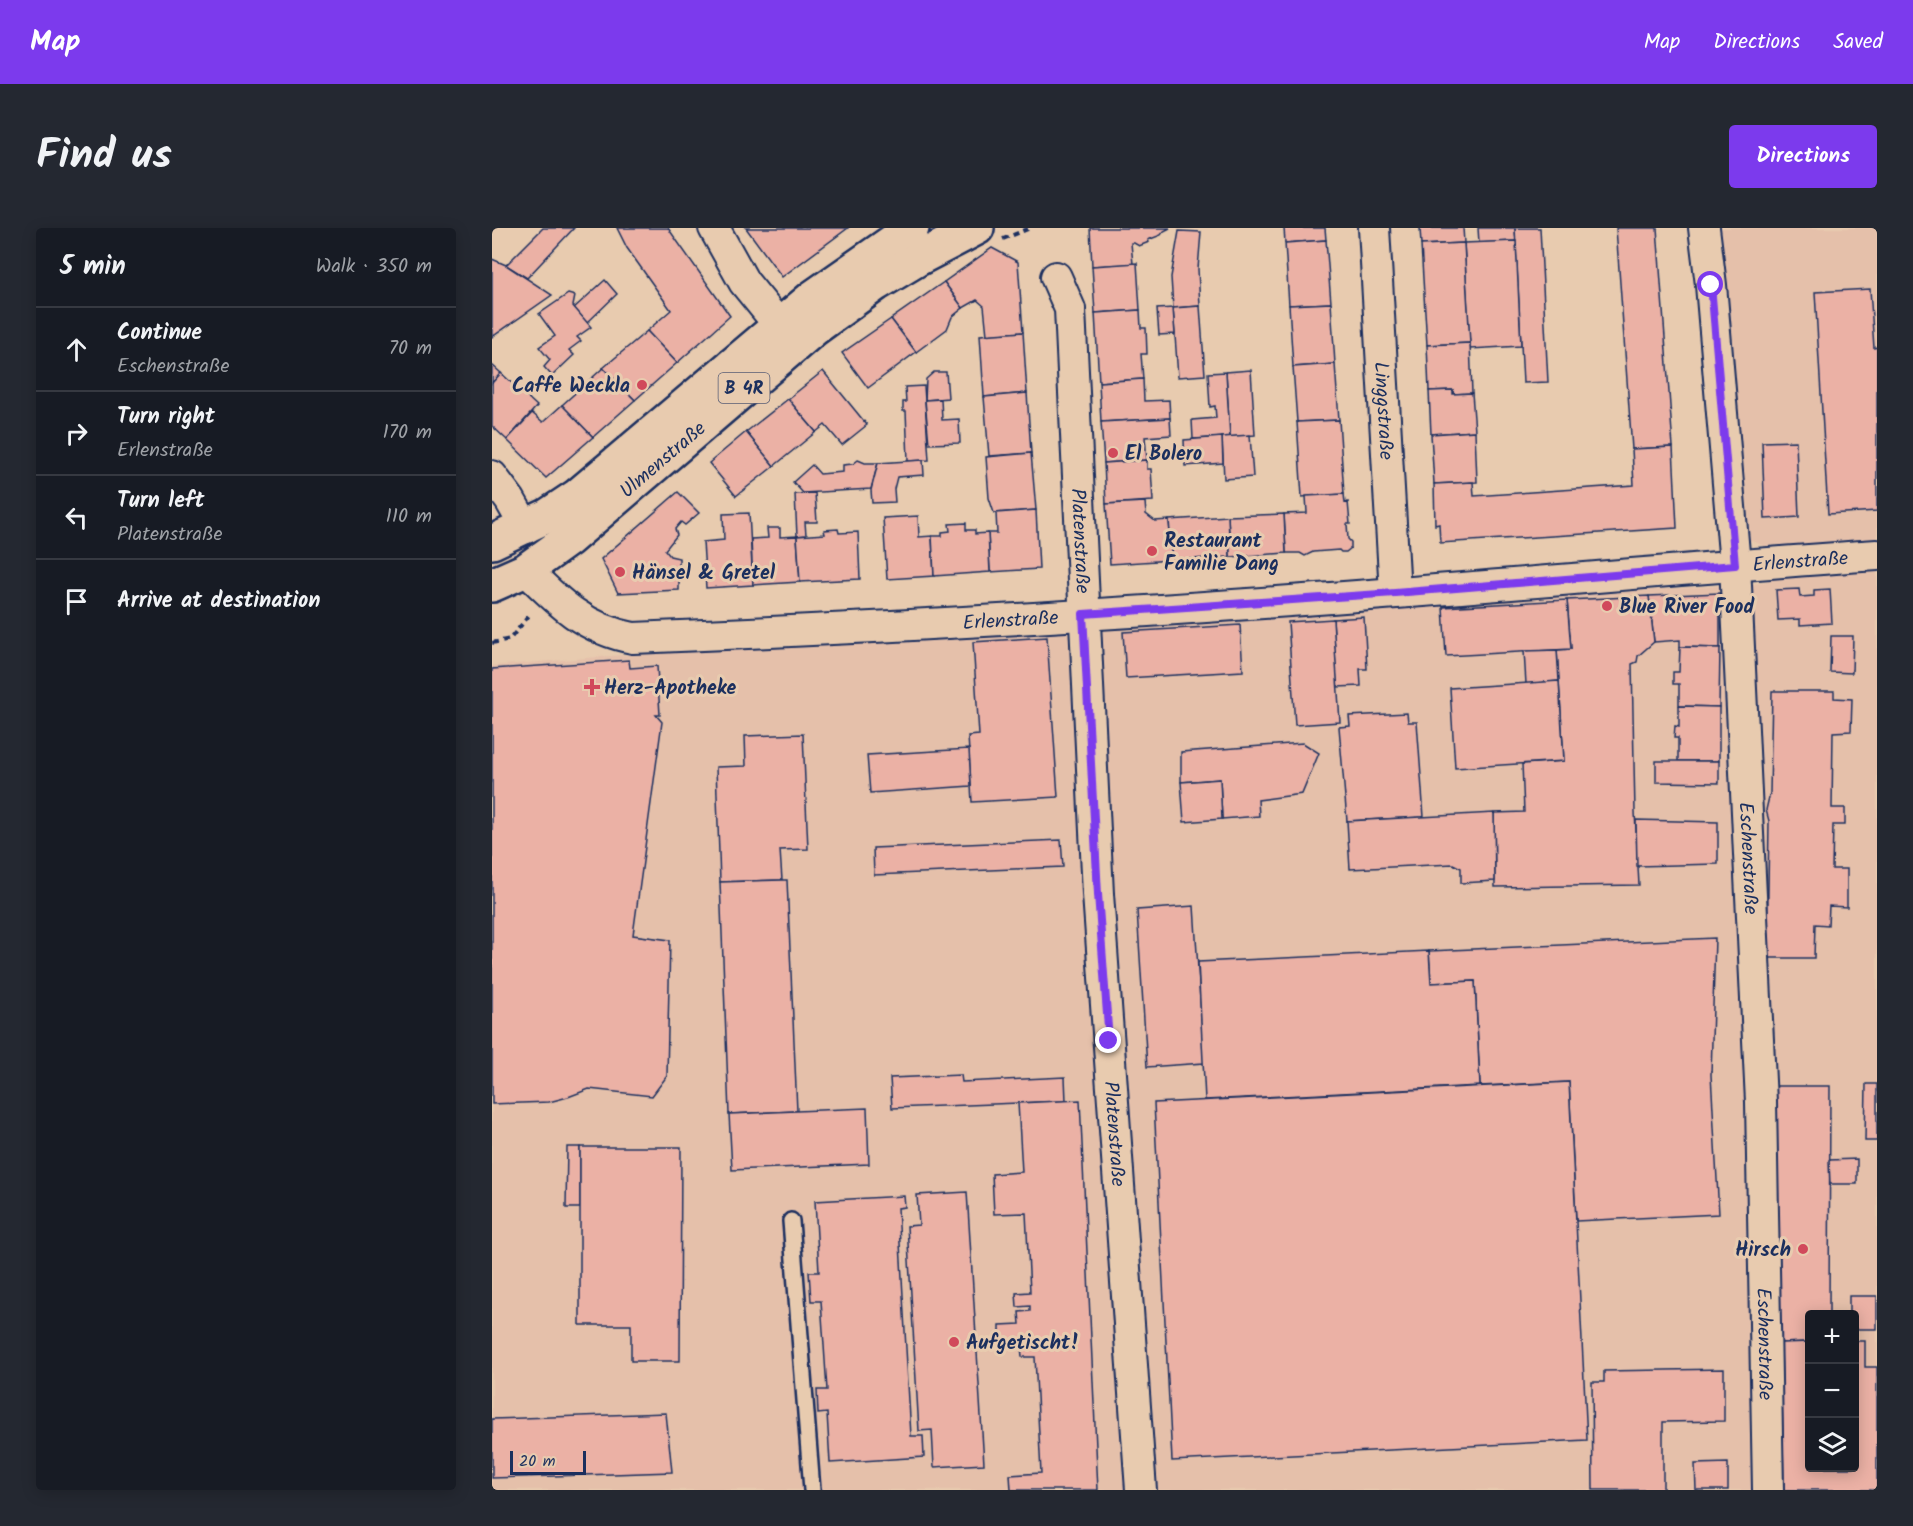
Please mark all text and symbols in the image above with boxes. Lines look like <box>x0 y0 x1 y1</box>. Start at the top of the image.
text: Map <box>30 20 81 65</box>
text: Map <box>1644 26 1680 59</box>
text: Directions <box>1713 26 1800 59</box>
text: Saved <box>1833 26 1883 59</box>
text: Find us <box>36 123 172 190</box>
button: Directions <box>1729 125 1877 188</box>
text: 5 min <box>60 246 126 288</box>
text: Walk · 350 m <box>316 251 432 283</box>
route start <box>1697 271 1723 297</box>
text: Continue <box>117 316 202 351</box>
icon: ahead <box>60 333 93 366</box>
text: 70 m <box>389 333 432 365</box>
text: Eschenstraße <box>117 351 229 383</box>
street label: Linggstraße <box>1364 361 1401 461</box>
place label: Caffe Weckla <box>512 371 630 403</box>
road number: B 4R <box>718 373 770 403</box>
marker: Caffe Weckla <box>635 378 649 392</box>
text: Turn right <box>117 400 215 435</box>
street label: Ulmenstraße <box>613 414 714 507</box>
icon: right <box>60 417 93 450</box>
text: 170 m <box>383 417 432 449</box>
text: Erlenstraße <box>117 435 213 467</box>
place label: El Bolero <box>1125 439 1202 471</box>
marker: El Bolero <box>1106 446 1120 460</box>
text: Turn left <box>117 484 204 519</box>
street label: Platenstraße <box>1061 487 1098 594</box>
icon: left <box>60 501 93 534</box>
text: 110 m <box>386 501 432 533</box>
text: Platenstraße <box>117 519 223 551</box>
place label: Restaurant Familie Dang <box>1164 526 1279 581</box>
street label: Erlenstraße <box>1751 543 1849 582</box>
marker: Restaurant Familie Dang <box>1145 544 1159 558</box>
place label: Hänsel & Gretel <box>632 558 776 590</box>
marker: Hänsel & Gretel <box>613 565 627 579</box>
text: Arrive at destination <box>117 584 320 619</box>
icon: arrive <box>60 585 93 618</box>
place label: Blue River Food <box>1619 592 1755 624</box>
marker: Blue River Food <box>1600 599 1614 613</box>
street label: Erlenstraße <box>962 603 1059 640</box>
place label: Herz-Apotheke <box>604 673 737 705</box>
marker: Herz-Apotheke <box>585 680 599 694</box>
street label: Eschenstraße <box>1728 801 1766 915</box>
route end <box>1095 1027 1121 1053</box>
street label: Platenstraße <box>1094 1080 1133 1188</box>
place label: Hirsch <box>1735 1235 1791 1267</box>
marker: Hirsch <box>1796 1242 1810 1256</box>
street label: Eschenstraße <box>1746 1287 1780 1400</box>
map controls <box>1805 1310 1859 1472</box>
button: + <box>1805 1310 1859 1364</box>
place label: Aufgetischt! <box>966 1328 1080 1360</box>
marker: Aufgetischt! <box>947 1335 961 1349</box>
button: − <box>1805 1364 1859 1418</box>
button: layers <box>1805 1418 1859 1472</box>
scale bar <box>510 1448 586 1476</box>
text: 20 m <box>519 1449 555 1474</box>

